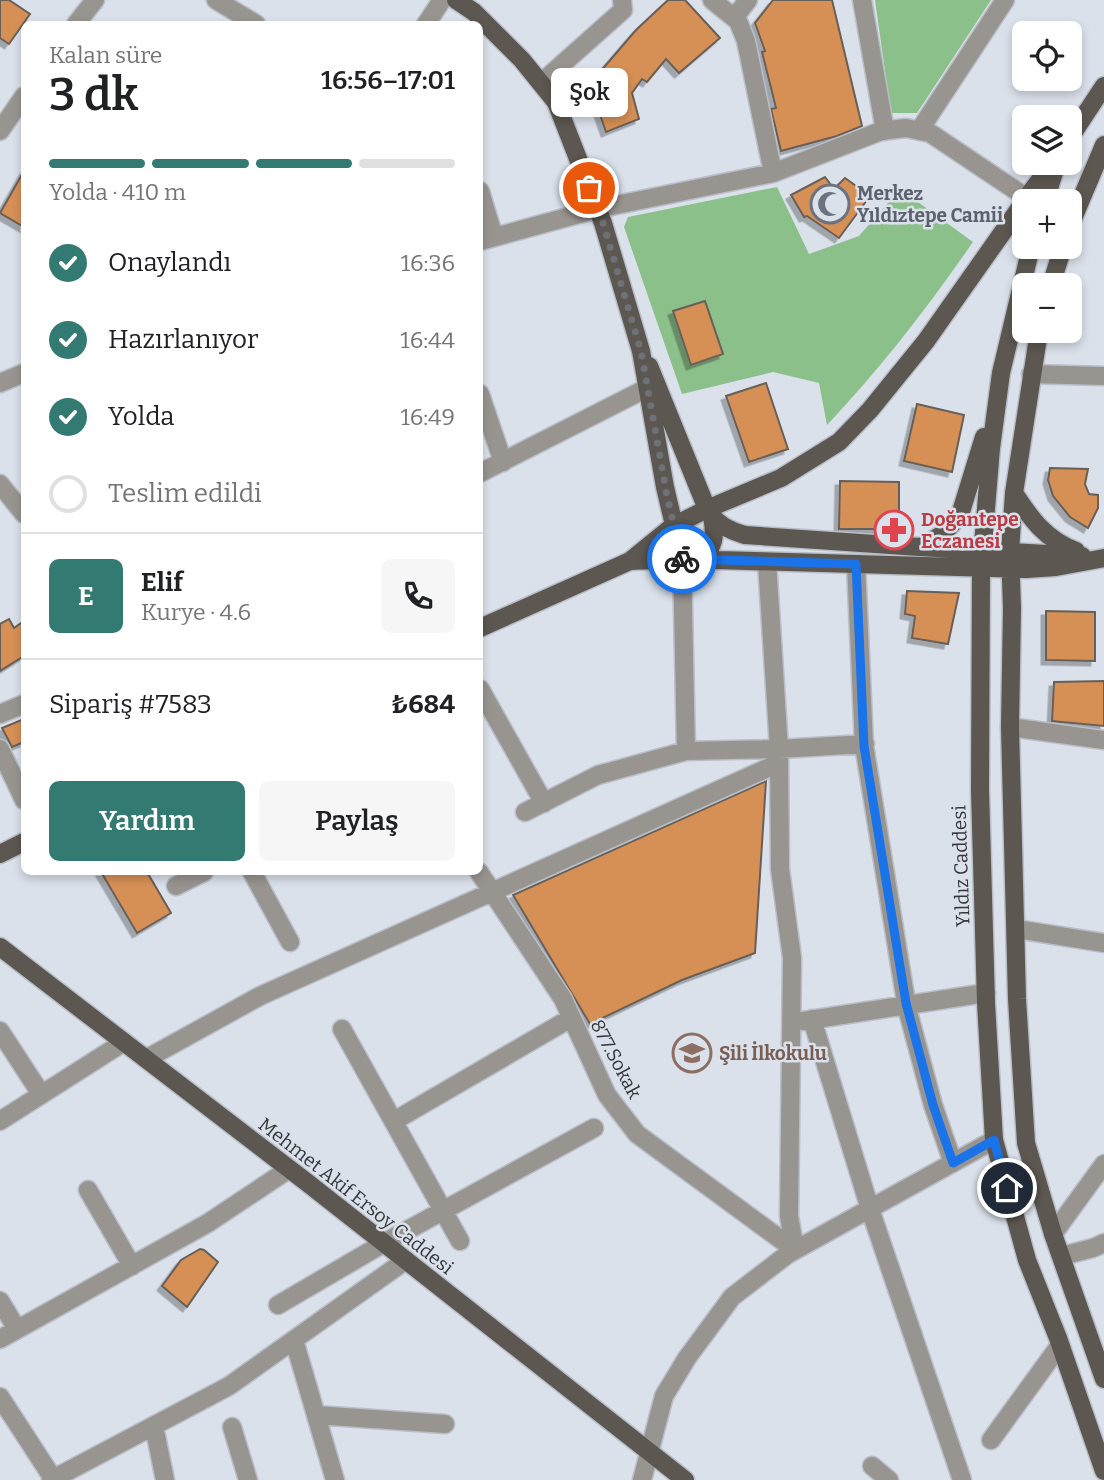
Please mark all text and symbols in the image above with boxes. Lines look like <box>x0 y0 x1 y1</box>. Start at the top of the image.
map controls <box>1012 21 1082 343</box>
button: locate <box>1012 21 1082 91</box>
text: Kalan süre <box>49 41 162 69</box>
text: 16:56–17:01 <box>321 65 455 96</box>
text: 3 dk <box>49 67 139 122</box>
callout: Şok <box>550 69 628 118</box>
text: Şok <box>569 78 610 106</box>
button: layers <box>1012 105 1082 175</box>
pin <box>559 158 619 218</box>
icon: bag <box>570 169 608 207</box>
text: Yolda · 410 m <box>49 178 186 206</box>
place label: Merkez Yıldıztepe Camii <box>857 182 1003 227</box>
mosque icon: Merkez Yıldıztepe Camii <box>809 183 851 225</box>
button: + <box>1012 189 1082 259</box>
icon: check <box>49 244 87 282</box>
text: Onaylandı <box>108 247 231 278</box>
text: 16:36 <box>401 249 455 277</box>
button: − <box>1012 273 1082 343</box>
icon: check <box>49 321 87 359</box>
text: Hazırlanıyor <box>108 324 258 355</box>
text: 16:44 <box>400 326 455 354</box>
icon: check <box>49 398 87 436</box>
text: Yolda <box>108 401 174 432</box>
text: 16:49 <box>400 403 455 431</box>
text: Teslim edildi <box>108 478 262 509</box>
place label: Doğantepe Eczanesi <box>921 508 1019 553</box>
pharmacy icon: Doğantepe Eczanesi <box>873 509 915 551</box>
courier <box>647 524 717 594</box>
icon: bike <box>663 540 701 578</box>
button: phone <box>381 559 455 633</box>
text: Elif <box>141 567 183 598</box>
text: E <box>78 581 94 612</box>
text: Kurye · 4.6 <box>141 598 251 626</box>
text: Sipariş #7583 <box>49 689 212 720</box>
text: ₺684 <box>391 689 455 720</box>
button: Yardım <box>49 781 245 861</box>
button: Paylaş <box>259 781 455 861</box>
street label: Yıldız Caddesi <box>947 804 975 927</box>
street label: 877.Sokak <box>586 1015 647 1103</box>
school or university icon: Şili İlkokulu <box>671 1032 713 1074</box>
place label: Şili İlkokulu <box>719 1041 827 1065</box>
street label: Mehmet Akif Ersoy Caddesi <box>254 1113 458 1279</box>
pin <box>977 1158 1037 1218</box>
icon: home <box>988 1169 1026 1207</box>

